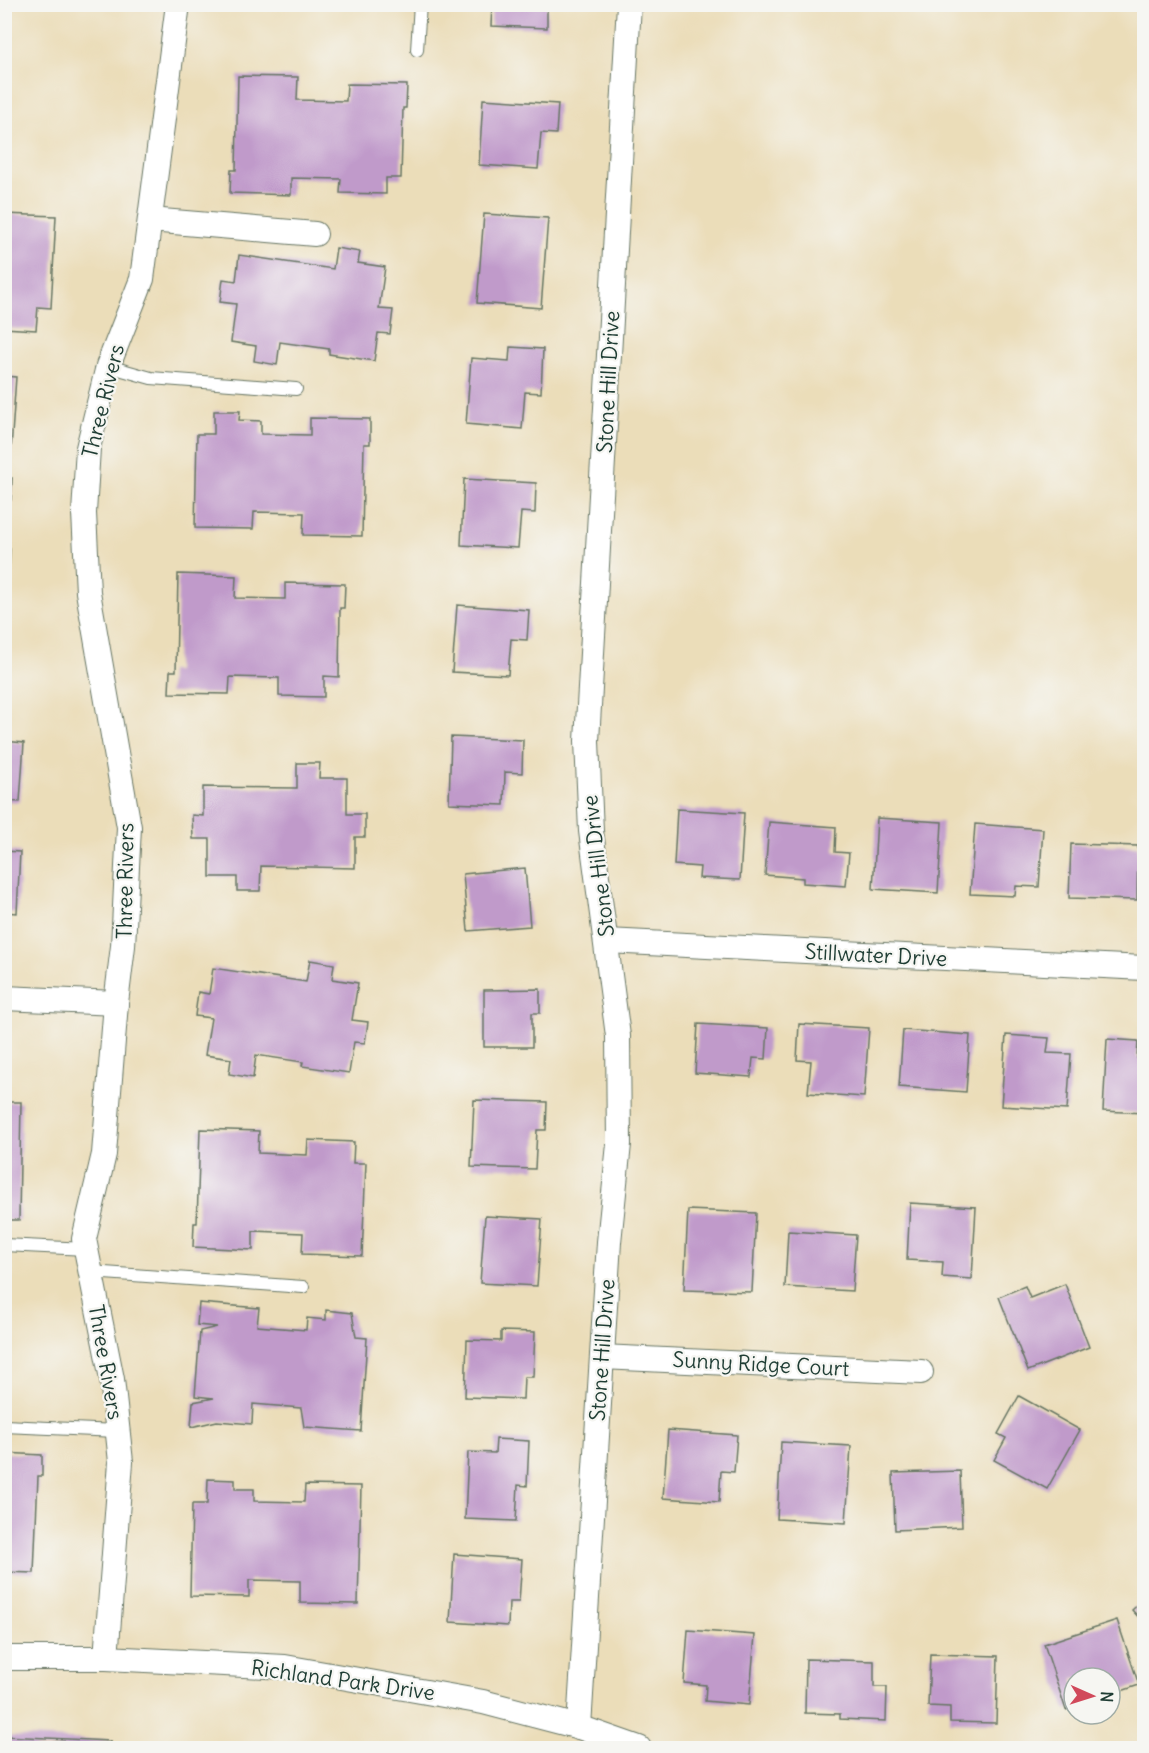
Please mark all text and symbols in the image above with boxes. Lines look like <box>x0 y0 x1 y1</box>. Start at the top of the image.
street label: Stone Hill Drive <box>591 310 625 454</box>
street label: Three Rivers <box>76 341 130 461</box>
street label: Stone Hill Drive <box>576 794 620 938</box>
street label: Three Rivers <box>110 823 140 939</box>
street label: Stillwater Drive <box>804 938 948 972</box>
street label: Stone Hill Drive <box>584 1278 620 1422</box>
street label: Three Rivers <box>83 1302 129 1422</box>
street label: Sunny Ridge Court <box>672 1346 850 1382</box>
street label: Richland Park Drive <box>249 1654 437 1706</box>
north arrow <box>1062 1666 1122 1726</box>
text: N <box>1097 1691 1117 1703</box>

